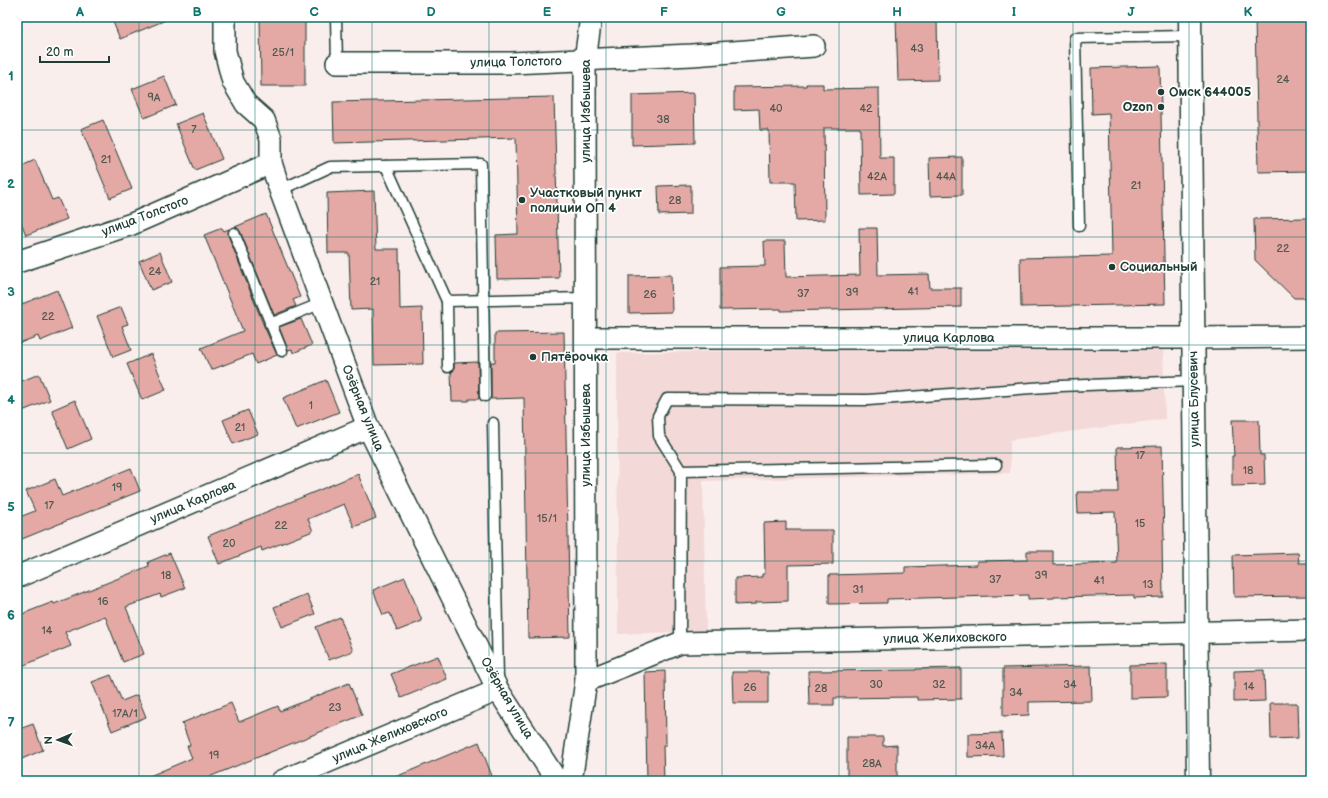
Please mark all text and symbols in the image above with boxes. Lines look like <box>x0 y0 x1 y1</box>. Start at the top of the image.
text: A <box>75 4 84 20</box>
text: B <box>192 4 202 20</box>
text: C <box>309 4 319 20</box>
text: D <box>426 4 436 20</box>
text: E <box>543 4 552 20</box>
text: F <box>660 4 668 20</box>
text: G <box>776 4 786 20</box>
text: H <box>892 4 902 20</box>
text: I <box>1012 4 1016 20</box>
text: J <box>1127 4 1135 20</box>
text: K <box>1244 4 1253 20</box>
scale bar <box>40 38 109 64</box>
house number: 43 <box>910 42 924 55</box>
text: 20 m <box>46 45 73 60</box>
house number: 25/1 <box>272 46 294 59</box>
street label: улица Толстого <box>470 53 562 71</box>
street label: улица Избышева <box>578 59 594 163</box>
text: 1 <box>8 68 14 84</box>
house number: 24 <box>1276 73 1290 86</box>
place label: Омск 644005 <box>1169 84 1252 100</box>
marker: Омск 644005 <box>1156 87 1166 97</box>
house number: 9А <box>147 91 161 104</box>
place label: Ozon <box>1123 99 1153 115</box>
house number: 40 <box>769 102 783 115</box>
house number: 42 <box>859 102 873 115</box>
marker: Ozon <box>1156 102 1166 112</box>
house number: 38 <box>656 113 670 126</box>
house number: 7 <box>191 123 197 136</box>
house number: 21 <box>101 153 111 166</box>
house number: 42А <box>867 170 887 183</box>
house number: 44А <box>936 170 956 183</box>
text: 2 <box>7 176 15 192</box>
house number: 21 <box>1131 179 1141 192</box>
place label: Участковый пункт полиции ОП 4 <box>530 185 643 216</box>
street label: улица Толстого <box>99 192 191 240</box>
house number: 28 <box>669 194 681 207</box>
marker: Участковый пункт полиции ОП 4 <box>517 195 527 205</box>
house number: 22 <box>1277 242 1290 255</box>
place label: Социальный <box>1120 259 1197 275</box>
marker: Социальный <box>1107 262 1117 272</box>
house number: 24 <box>148 265 162 278</box>
house number: 21 <box>370 275 380 288</box>
text: 3 <box>7 284 15 300</box>
house number: 41 <box>908 285 918 298</box>
house number: 39 <box>845 286 859 299</box>
house number: 37 <box>797 287 810 300</box>
house number: 26 <box>643 288 657 301</box>
house number: 22 <box>42 310 55 323</box>
street label: улица Карлова <box>903 330 995 346</box>
place label: Пятёрочка <box>541 349 608 365</box>
street label: улица Блусевич <box>1185 351 1203 447</box>
marker: Пятёрочка <box>528 352 538 362</box>
street label: Озёрная улица <box>338 362 388 454</box>
street label: улица Избышева <box>578 383 594 487</box>
text: 4 <box>7 392 15 408</box>
house number: 1 <box>309 399 313 412</box>
house number: 21 <box>235 421 245 434</box>
house number: 17 <box>1135 449 1145 462</box>
house number: 18 <box>1243 464 1253 477</box>
street label: улица Карлова <box>148 477 238 527</box>
house number: 19 <box>112 481 122 494</box>
text: 5 <box>7 499 15 515</box>
house number: 17 <box>44 499 54 512</box>
house number: 15/1 <box>537 512 557 525</box>
house number: 15 <box>1135 517 1145 530</box>
house number: 22 <box>275 519 288 532</box>
house number: 20 <box>223 537 236 550</box>
house number: 18 <box>161 569 171 582</box>
house number: 39 <box>1034 569 1048 582</box>
house number: 37 <box>989 573 1002 586</box>
house number: 41 <box>1094 574 1104 587</box>
house number: 13 <box>1142 578 1154 591</box>
house number: 31 <box>852 583 864 596</box>
house number: 16 <box>98 595 109 608</box>
text: 6 <box>7 607 15 623</box>
house number: 14 <box>42 624 53 637</box>
street label: улица Желиховского <box>883 629 1007 647</box>
street label: Озёрная улица <box>477 654 537 742</box>
house number: 30 <box>869 678 883 691</box>
house number: 32 <box>932 678 946 691</box>
house number: 34 <box>1063 678 1077 691</box>
house number: 14 <box>1244 680 1255 693</box>
house number: 26 <box>743 681 757 694</box>
house number: 28 <box>815 682 827 695</box>
house number: 34 <box>1009 686 1023 699</box>
house number: 23 <box>328 701 342 714</box>
street label: улица Желиховского <box>330 703 450 766</box>
house number: 17А/1 <box>112 707 138 720</box>
text: 7 <box>7 715 15 731</box>
north arrow <box>38 720 78 760</box>
text: N <box>42 736 55 745</box>
house number: 34А <box>975 739 995 752</box>
house number: 19 <box>209 749 219 762</box>
house number: 28А <box>862 757 882 770</box>

